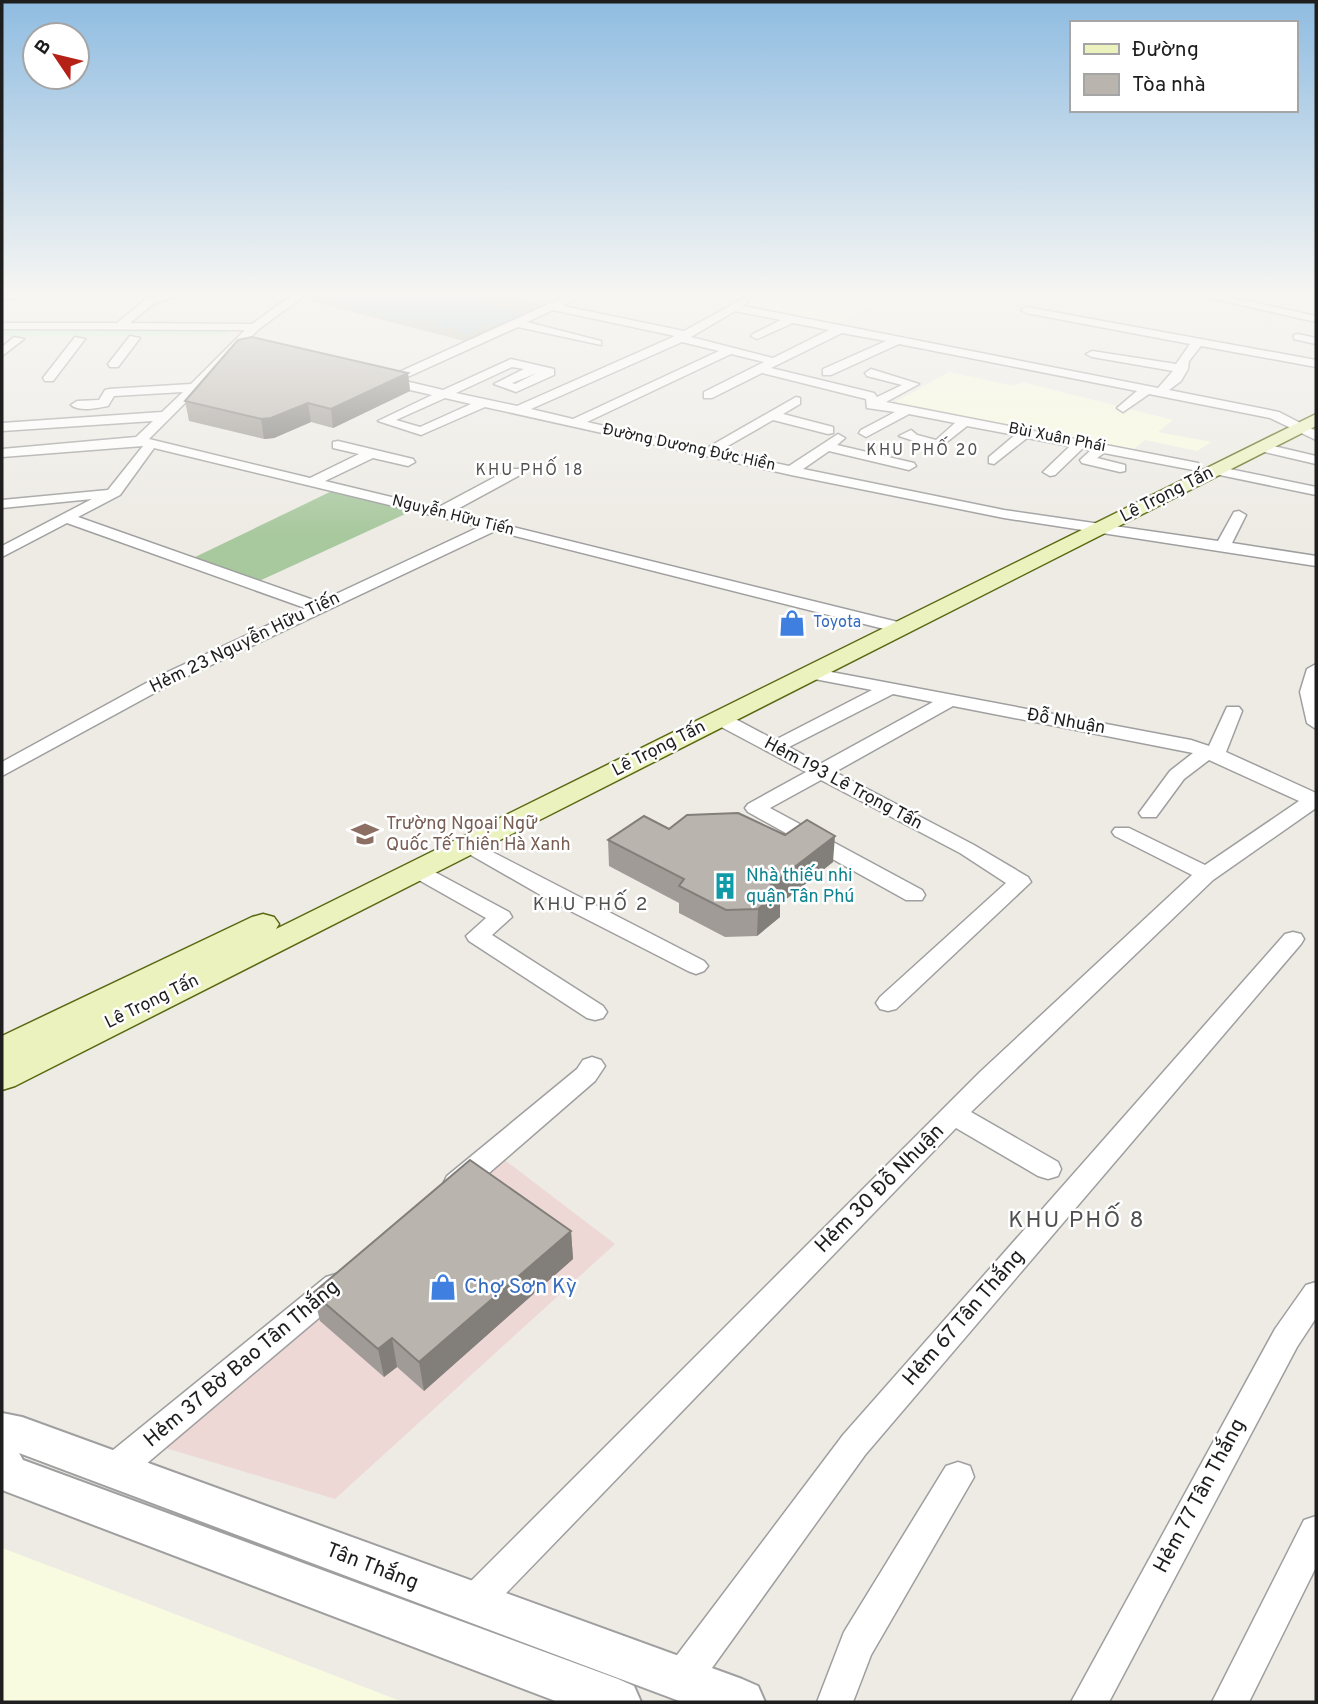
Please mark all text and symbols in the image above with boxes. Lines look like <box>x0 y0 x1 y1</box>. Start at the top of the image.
north arrow <box>21 21 91 91</box>
legend <box>1070 21 1297 112</box>
text: B <box>30 35 57 60</box>
text: Đường <box>1132 37 1199 64</box>
text: Tòa nhà <box>1132 72 1206 99</box>
street label: Đường Dương Đức Hiền <box>601 419 777 476</box>
street label: Bùi Xuân Phái <box>1007 419 1107 457</box>
district label: KHU PHỐ 20 <box>866 436 980 461</box>
district label: KHU PHỐ 18 <box>476 456 584 481</box>
street label: Lê Trọng Tấn <box>1116 461 1218 528</box>
street label: Nguyễn Hữu Tiến <box>390 489 517 541</box>
street label: Hẻm 23 Nguyễn Hữu Tiến <box>145 585 344 699</box>
shop icon: Toyota <box>777 608 807 638</box>
place label: Toyota <box>813 613 861 633</box>
street label: Đỗ Nhuận <box>1025 702 1107 740</box>
street label: Lê Trọng Tấn <box>608 715 710 782</box>
street label: Hẻm 193 Lê Trọng Tấn <box>760 732 927 836</box>
place label: Trường Ngoại Ngữ Quốc Tế Thiên Hà Xanh <box>386 813 571 857</box>
school or university icon: Trường Ngoại Ngữ Quốc Tế Thiên Hà Xanh <box>350 819 380 849</box>
place label: Nhà thiếu nhi quận Tân Phú <box>746 864 854 909</box>
building icon: Nhà thiếu nhi quận Tân Phú <box>710 871 740 901</box>
district label: KHU PHỐ 2 <box>533 889 649 917</box>
street label: Lê Trọng Tấn <box>101 968 203 1035</box>
street label: Hẻm 30 Đỗ Nhuận <box>809 1118 950 1259</box>
district label: KHU PHỐ 8 <box>1008 1202 1146 1236</box>
street label: Hẻm 67 Tân Thắng <box>896 1243 1031 1392</box>
shop icon: Chợ Sơn Kỳ <box>428 1272 458 1302</box>
street label: Hẻm 37 Bờ Bao Tân Thắng <box>138 1273 346 1454</box>
place label: Chợ Sơn Kỳ <box>464 1274 577 1301</box>
street label: Hẻm 77 Tân Thắng <box>1147 1414 1252 1578</box>
street label: Tân Thắng <box>322 1536 423 1597</box>

